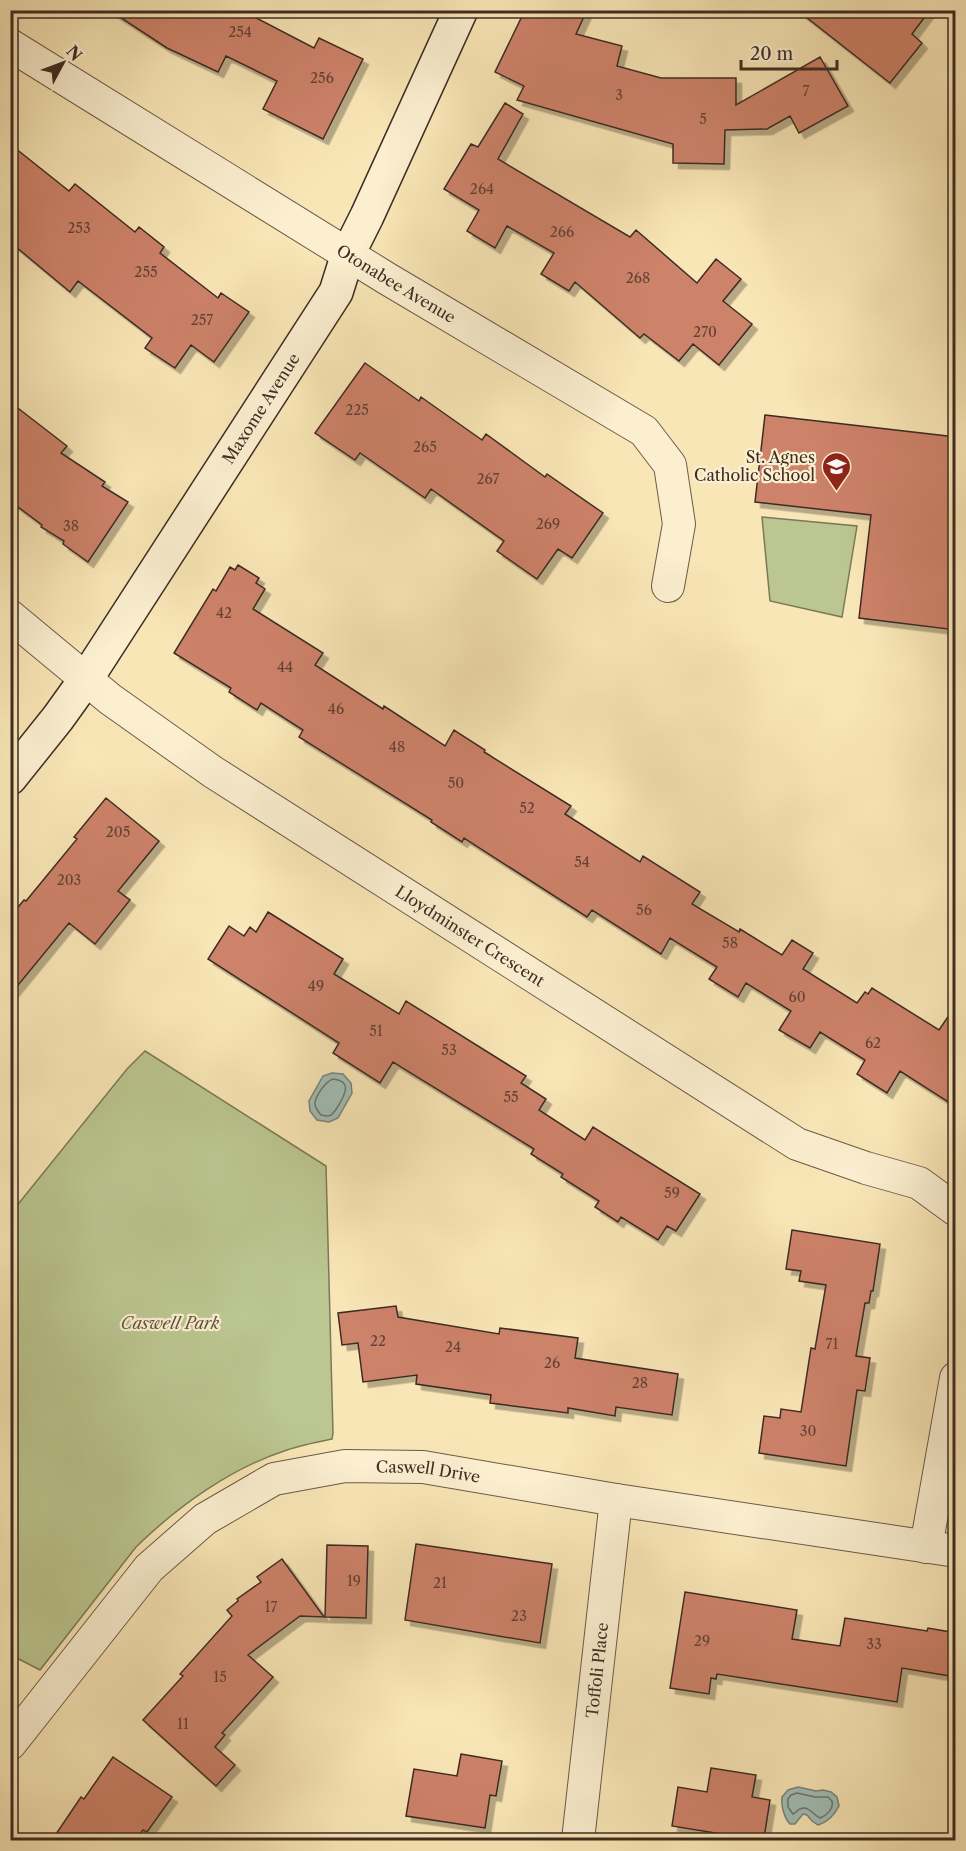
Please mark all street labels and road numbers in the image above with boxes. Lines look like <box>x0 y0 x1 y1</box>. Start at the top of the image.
street label: Otonabee Avenue <box>333 240 459 327</box>
street label: Maxome Avenue <box>218 349 304 467</box>
street label: Lloydminster Crescent <box>392 881 549 991</box>
street label: Caswell Drive <box>376 1456 482 1487</box>
street label: Toffoli Place <box>582 1621 612 1719</box>

